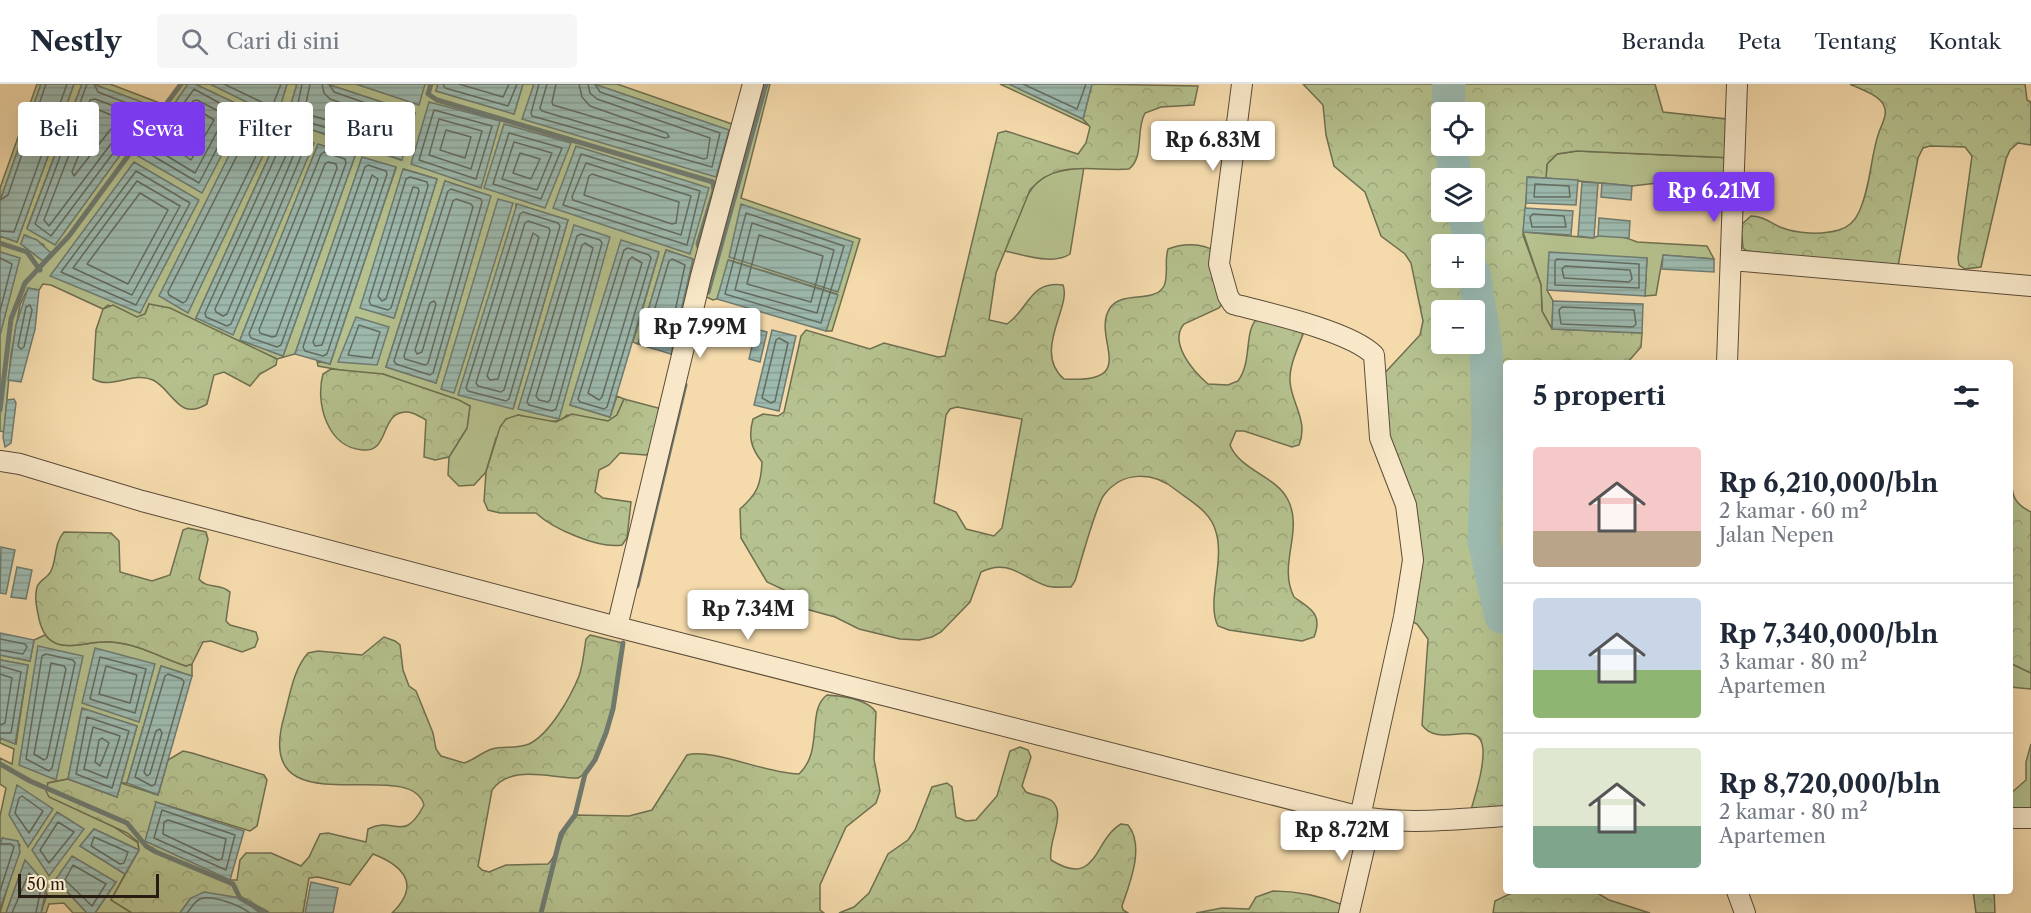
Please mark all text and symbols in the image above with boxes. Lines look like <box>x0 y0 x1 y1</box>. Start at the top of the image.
search box <box>157 14 577 68</box>
text: Nestly <box>30 24 121 58</box>
icon: search <box>178 25 211 58</box>
text: Cari di sini <box>226 28 339 55</box>
text: Beranda <box>1622 29 1705 54</box>
text: Peta <box>1738 29 1781 54</box>
text: Tentang <box>1814 29 1896 54</box>
text: Kontak <box>1929 29 2001 54</box>
chip: Beli <box>18 102 99 156</box>
chip: Sewa <box>111 102 205 156</box>
chip: Filter <box>217 102 313 156</box>
chip: Baru <box>325 102 415 156</box>
map controls <box>1431 102 1485 354</box>
button: locate <box>1431 102 1485 156</box>
pin: Rp 6.83M <box>1151 121 1275 172</box>
text: Rp 6.83M <box>1165 128 1261 152</box>
button: layers <box>1431 168 1485 222</box>
pin: Rp 6.21M <box>1652 172 1776 223</box>
text: Rp 6.21M <box>1667 179 1761 203</box>
button: + <box>1431 234 1485 288</box>
button: − <box>1431 300 1485 354</box>
pin: Rp 7.99M <box>638 308 762 359</box>
text: Rp 7.99M <box>653 315 747 339</box>
text: 5 properti <box>1533 380 1666 412</box>
icon: filters <box>1950 380 1983 413</box>
text: Rp 6,210,000/bln <box>1719 467 1938 499</box>
icon: home <box>1581 471 1653 543</box>
text: 2 kamar · 60 m² <box>1719 499 1868 523</box>
text: Jalan Nepen <box>1719 523 1834 547</box>
pin: Rp 7.34M <box>686 590 810 641</box>
text: Rp 7.34M <box>701 597 795 621</box>
text: Rp 7,340,000/bln <box>1719 618 1938 650</box>
icon: home <box>1581 622 1653 694</box>
text: 3 kamar · 80 m² <box>1719 650 1867 674</box>
text: Apartemen <box>1719 674 1826 698</box>
text: Rp 8,720,000/bln <box>1719 768 1941 800</box>
icon: home <box>1581 772 1653 844</box>
text: 2 kamar · 80 m² <box>1719 800 1868 824</box>
pin: Rp 8.72M <box>1280 811 1404 862</box>
text: Rp 8.72M <box>1295 818 1389 842</box>
text: Apartemen <box>1719 824 1826 848</box>
scale bar <box>18 871 159 898</box>
text: 50 m <box>27 874 65 894</box>

